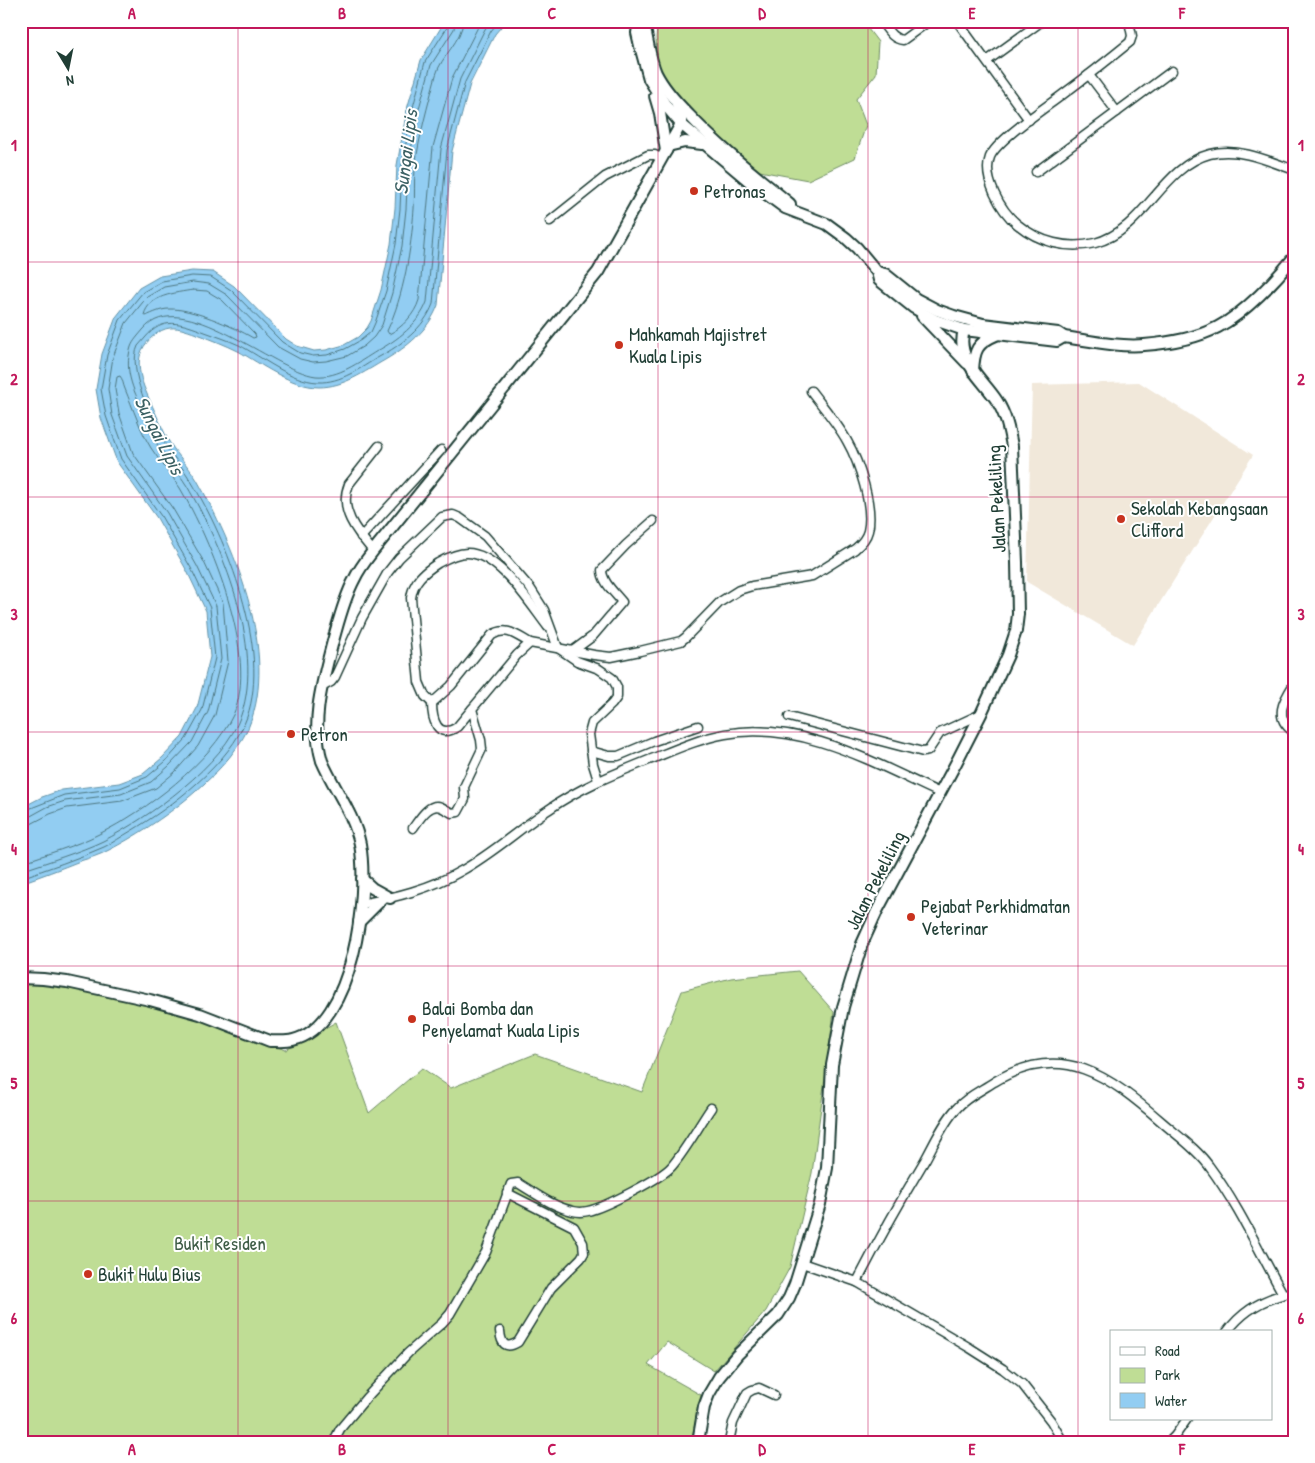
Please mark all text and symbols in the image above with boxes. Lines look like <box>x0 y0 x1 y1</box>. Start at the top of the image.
text: A <box>128 2 136 24</box>
text: B <box>338 2 346 24</box>
text: C <box>548 2 557 24</box>
text: D <box>758 2 766 24</box>
text: E <box>968 2 976 24</box>
text: F <box>1178 2 1186 24</box>
north arrow <box>42 42 92 92</box>
text: N <box>64 71 76 91</box>
water label: Sungai Lipis <box>386 106 425 196</box>
text: 1 <box>11 134 17 156</box>
text: 1 <box>1298 134 1304 156</box>
place label: Petronas <box>704 178 766 204</box>
marker: Petronas <box>688 185 700 197</box>
place label: Mahkamah Majistret Kuala Lipis <box>629 321 767 369</box>
marker: Mahkamah Majistret Kuala Lipis <box>613 339 625 351</box>
text: 2 <box>10 368 18 390</box>
text: 2 <box>1297 368 1305 390</box>
water label: Sungai Lipis <box>128 391 192 481</box>
street label: Jalan Pekeliling <box>980 445 1012 553</box>
place label: Sekolah Kebangsaan Clifford <box>1131 495 1268 543</box>
marker: Sekolah Kebangsaan Clifford <box>1115 513 1127 525</box>
text: 3 <box>10 603 18 625</box>
text: 3 <box>1297 603 1305 625</box>
place label: Petron <box>301 721 348 747</box>
marker: Petron <box>285 728 297 740</box>
street label: Jalan Pekeliling <box>839 826 911 934</box>
text: 4 <box>11 838 17 860</box>
text: 4 <box>1298 838 1304 860</box>
place label: Pejabat Perkhidmatan Veterinar <box>921 893 1070 941</box>
marker: Pejabat Perkhidmatan Veterinar <box>905 911 917 923</box>
place label: Balai Bomba dan Penyelamat Kuala Lipis <box>422 995 580 1043</box>
marker: Balai Bomba dan Penyelamat Kuala Lipis <box>406 1013 418 1025</box>
text: 5 <box>11 1072 18 1094</box>
text: 5 <box>1298 1072 1305 1094</box>
park label: Bukit Residen <box>174 1230 266 1256</box>
place label: Bukit Hulu Bius <box>98 1261 201 1287</box>
marker: Bukit Hulu Bius <box>82 1268 94 1280</box>
text: 6 <box>11 1307 18 1329</box>
text: 6 <box>1298 1307 1305 1329</box>
legend <box>1110 1330 1272 1420</box>
text: Road <box>1155 1340 1180 1361</box>
text: Park <box>1155 1364 1180 1385</box>
text: Water <box>1155 1390 1187 1411</box>
text: A <box>128 1438 136 1460</box>
text: B <box>338 1438 346 1460</box>
text: C <box>548 1438 557 1460</box>
text: D <box>758 1438 766 1460</box>
text: E <box>968 1438 976 1460</box>
text: F <box>1178 1438 1186 1460</box>

